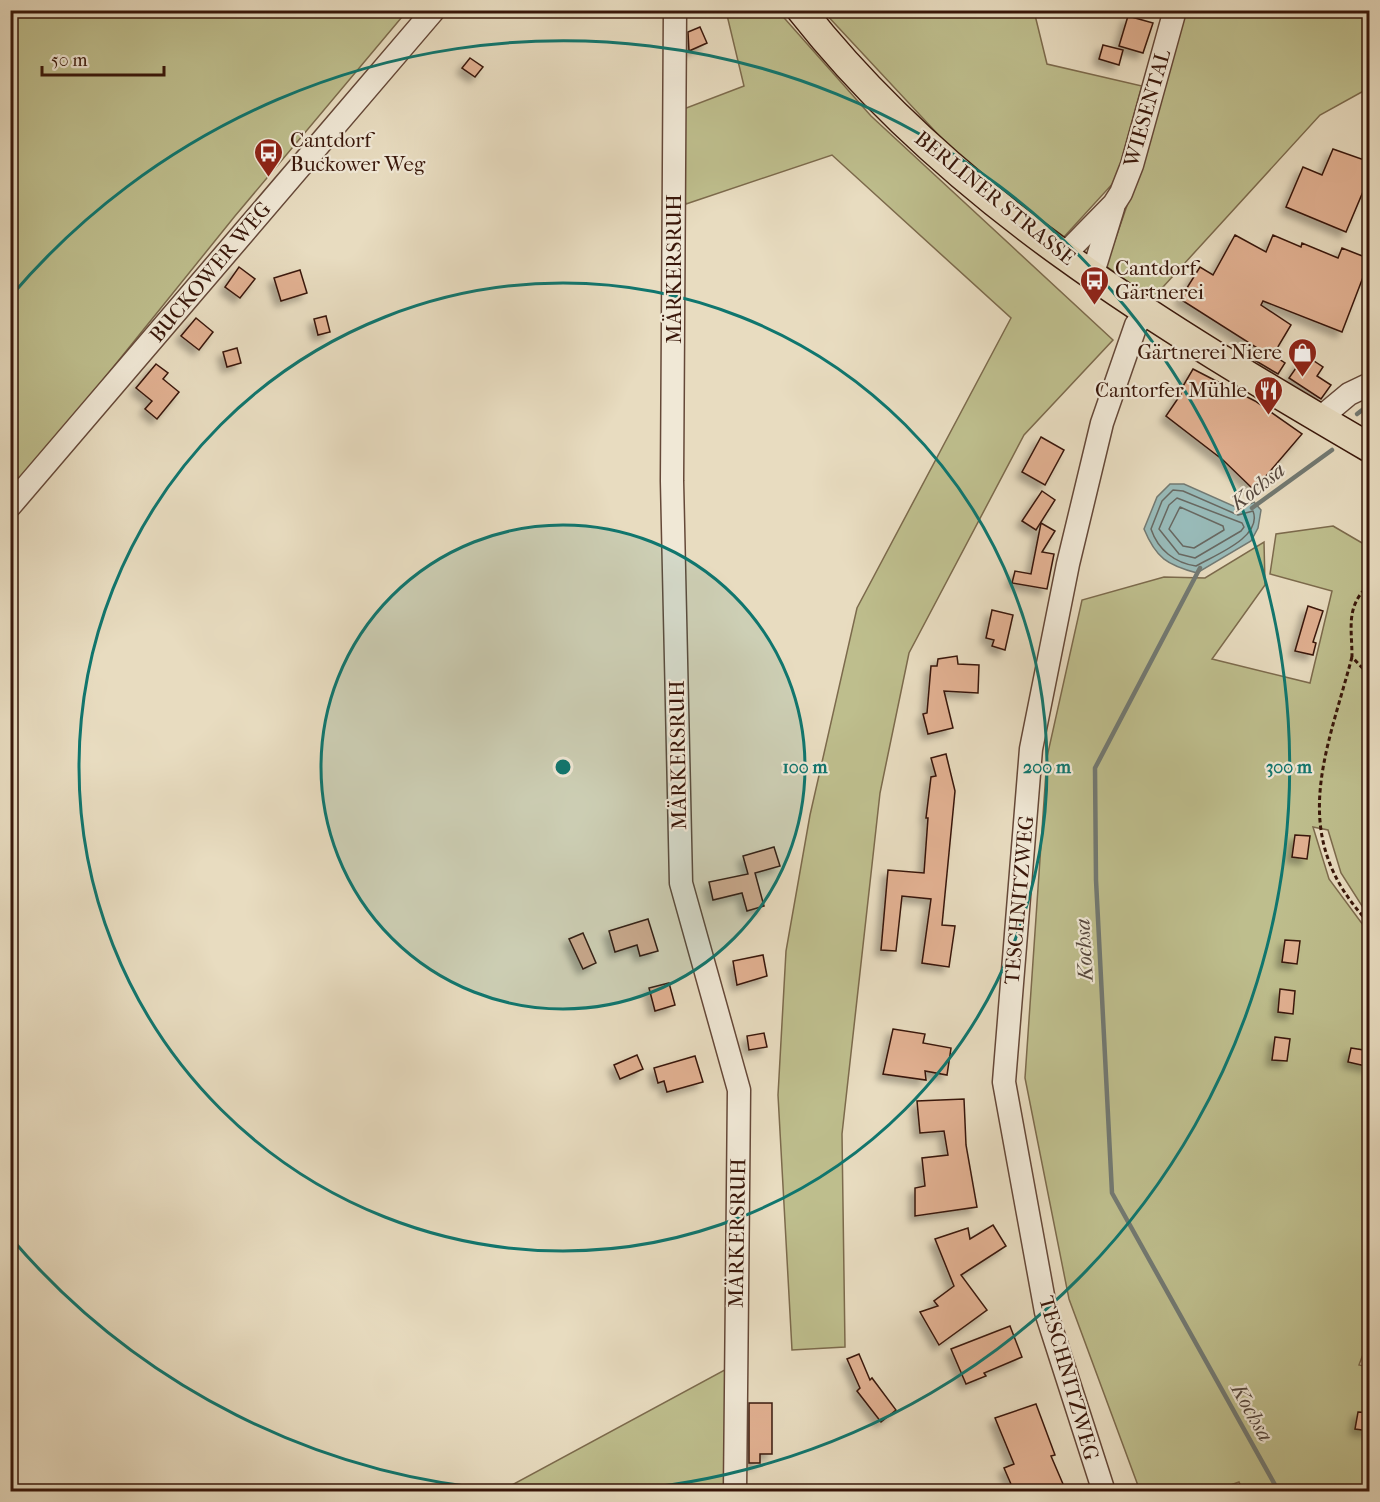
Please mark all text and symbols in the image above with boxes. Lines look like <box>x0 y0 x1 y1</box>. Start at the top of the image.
scale bar <box>42 39 164 77</box>
street label: WIESENTAL <box>1119 46 1175 170</box>
text: 50 m <box>51 50 88 71</box>
street label: BERLINER STRASSE <box>910 126 1080 270</box>
place label: Cantdorf Buckower Weg <box>290 128 426 176</box>
bus stop icon: Cantdorf Buckower Weg <box>253 136 285 178</box>
street label: MÄRKERSRUH <box>662 194 686 344</box>
street label: BUCKOWER WEG <box>144 197 276 347</box>
place label: Cantdorf Gärtnerei <box>1115 256 1204 304</box>
bus stop icon: Cantdorf Gärtnerei <box>1078 264 1110 306</box>
shop icon: Gärtnerei Niere <box>1287 336 1319 378</box>
place label: Gärtnerei Niere <box>1137 340 1282 364</box>
restaurant icon: Cantorfer Mühle <box>1252 374 1284 416</box>
place label: Cantorfer Mühle <box>1095 378 1247 402</box>
water label: Kochsa <box>1223 457 1290 518</box>
street label: MÄRKERSRUH <box>665 680 691 830</box>
centre of rings <box>553 757 573 777</box>
text: 100 m <box>782 757 829 778</box>
text: 200 m <box>1023 757 1072 778</box>
text: 300 m <box>1266 757 1313 778</box>
street label: TESCHNITZWEG <box>1000 814 1038 986</box>
water label: Kochsa <box>1069 918 1099 984</box>
street label: MÄRKERSRUH <box>724 1158 750 1308</box>
street label: TESCHNITZWEG <box>1034 1293 1104 1463</box>
water label: Kochsa <box>1225 1377 1279 1446</box>

